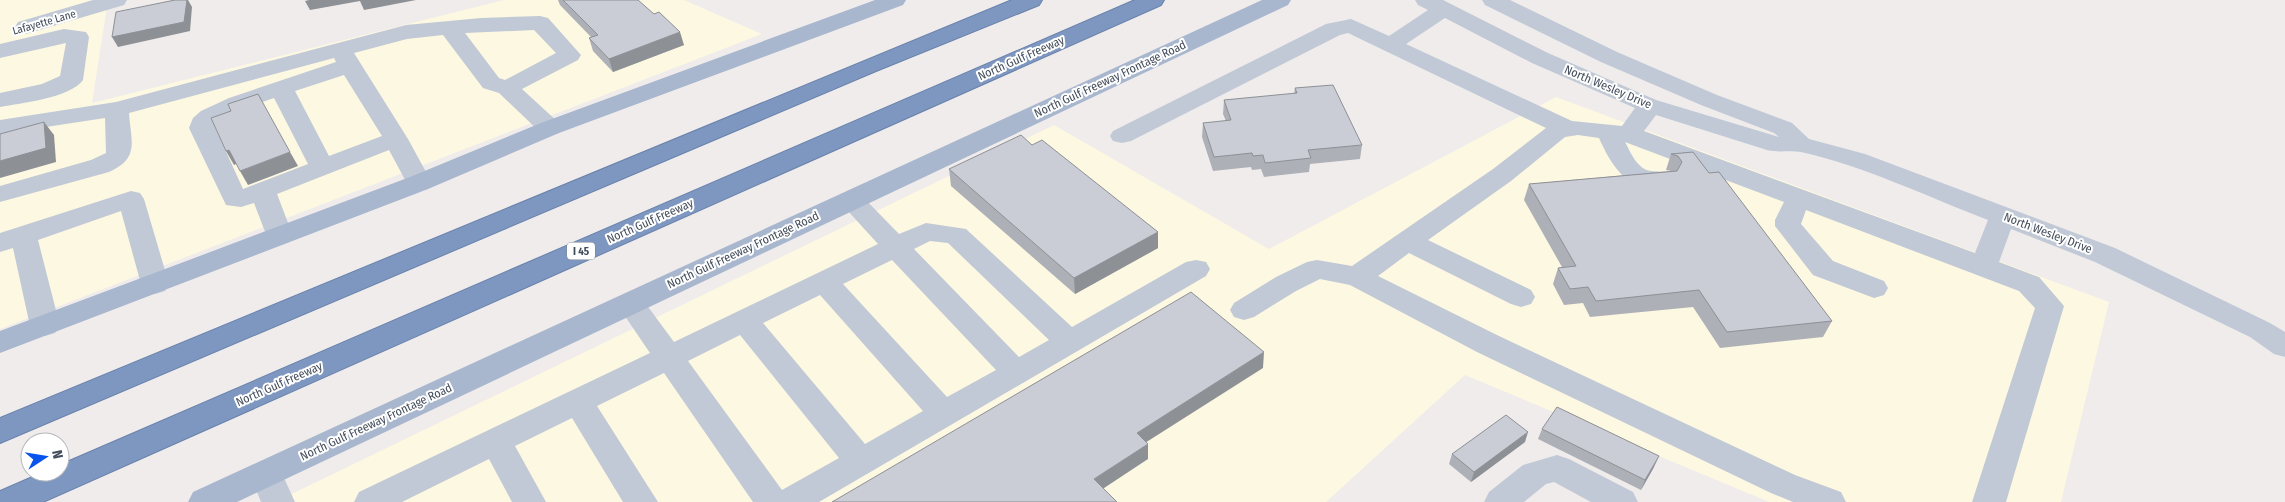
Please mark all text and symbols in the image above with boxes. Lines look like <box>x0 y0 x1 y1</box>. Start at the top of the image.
street label: Lafayette Lane <box>11 7 77 38</box>
street label: North Gulf Freeway <box>976 32 1067 83</box>
street label: North Gulf Freeway Frontage Road <box>1032 38 1188 120</box>
street label: North Wesley Drive <box>1562 62 1654 112</box>
street label: North Gulf Freeway <box>605 195 696 246</box>
street label: North Gulf Freeway Frontage Road <box>665 209 821 291</box>
street label: North Wesley Drive <box>2002 210 2094 256</box>
road number: I 45 <box>567 242 595 260</box>
street label: North Gulf Freeway <box>234 358 325 409</box>
street label: North Gulf Freeway Frontage Road <box>298 381 454 463</box>
north arrow <box>20 432 70 482</box>
text: N <box>48 449 66 460</box>

